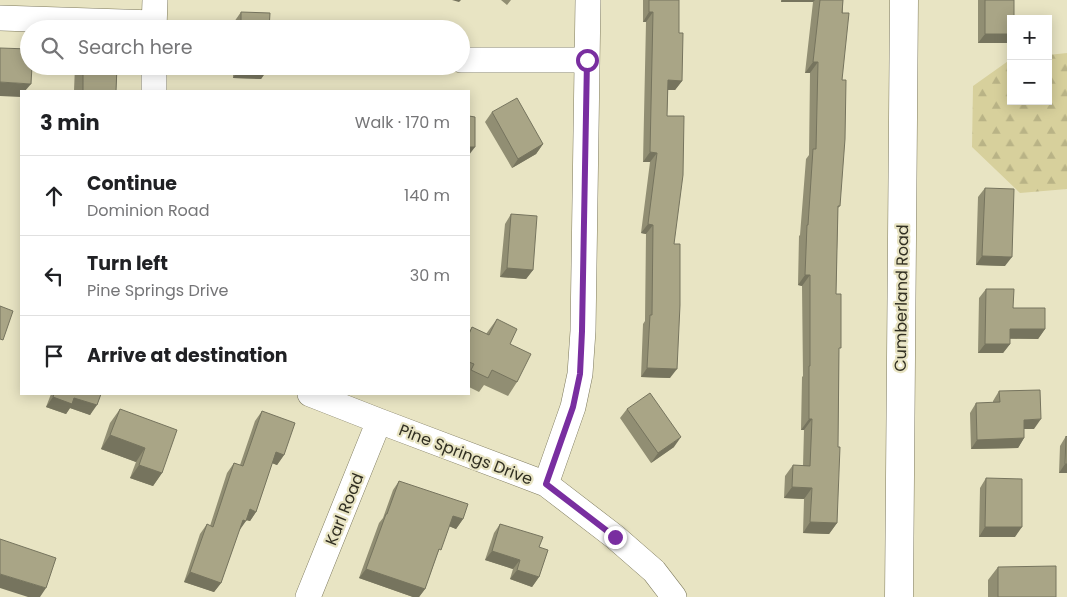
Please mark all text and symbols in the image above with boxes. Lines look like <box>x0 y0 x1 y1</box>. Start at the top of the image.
map controls <box>1007 15 1052 105</box>
button: + <box>1007 15 1052 60</box>
search box <box>20 20 470 75</box>
icon: search <box>38 34 66 62</box>
text: Search here <box>78 34 192 61</box>
route start <box>576 49 599 72</box>
button: − <box>1007 60 1052 105</box>
text: 3 min <box>40 108 100 137</box>
text: Walk · 170 m <box>355 111 450 134</box>
text: Continue <box>87 170 177 197</box>
icon: ahead <box>40 182 68 210</box>
text: 140 m <box>404 184 450 207</box>
text: Dominion Road <box>87 199 210 222</box>
street label: Cumberland Road <box>889 224 914 372</box>
text: Turn left <box>87 250 168 277</box>
icon: left <box>40 262 68 290</box>
text: 30 m <box>410 264 450 287</box>
text: Pine Springs Drive <box>87 279 229 302</box>
icon: arrive <box>40 342 68 370</box>
text: Arrive at destination <box>87 342 288 369</box>
street label: Pine Springs Drive <box>396 418 536 491</box>
street label: Karl Road <box>320 470 369 549</box>
route end <box>604 526 627 549</box>

